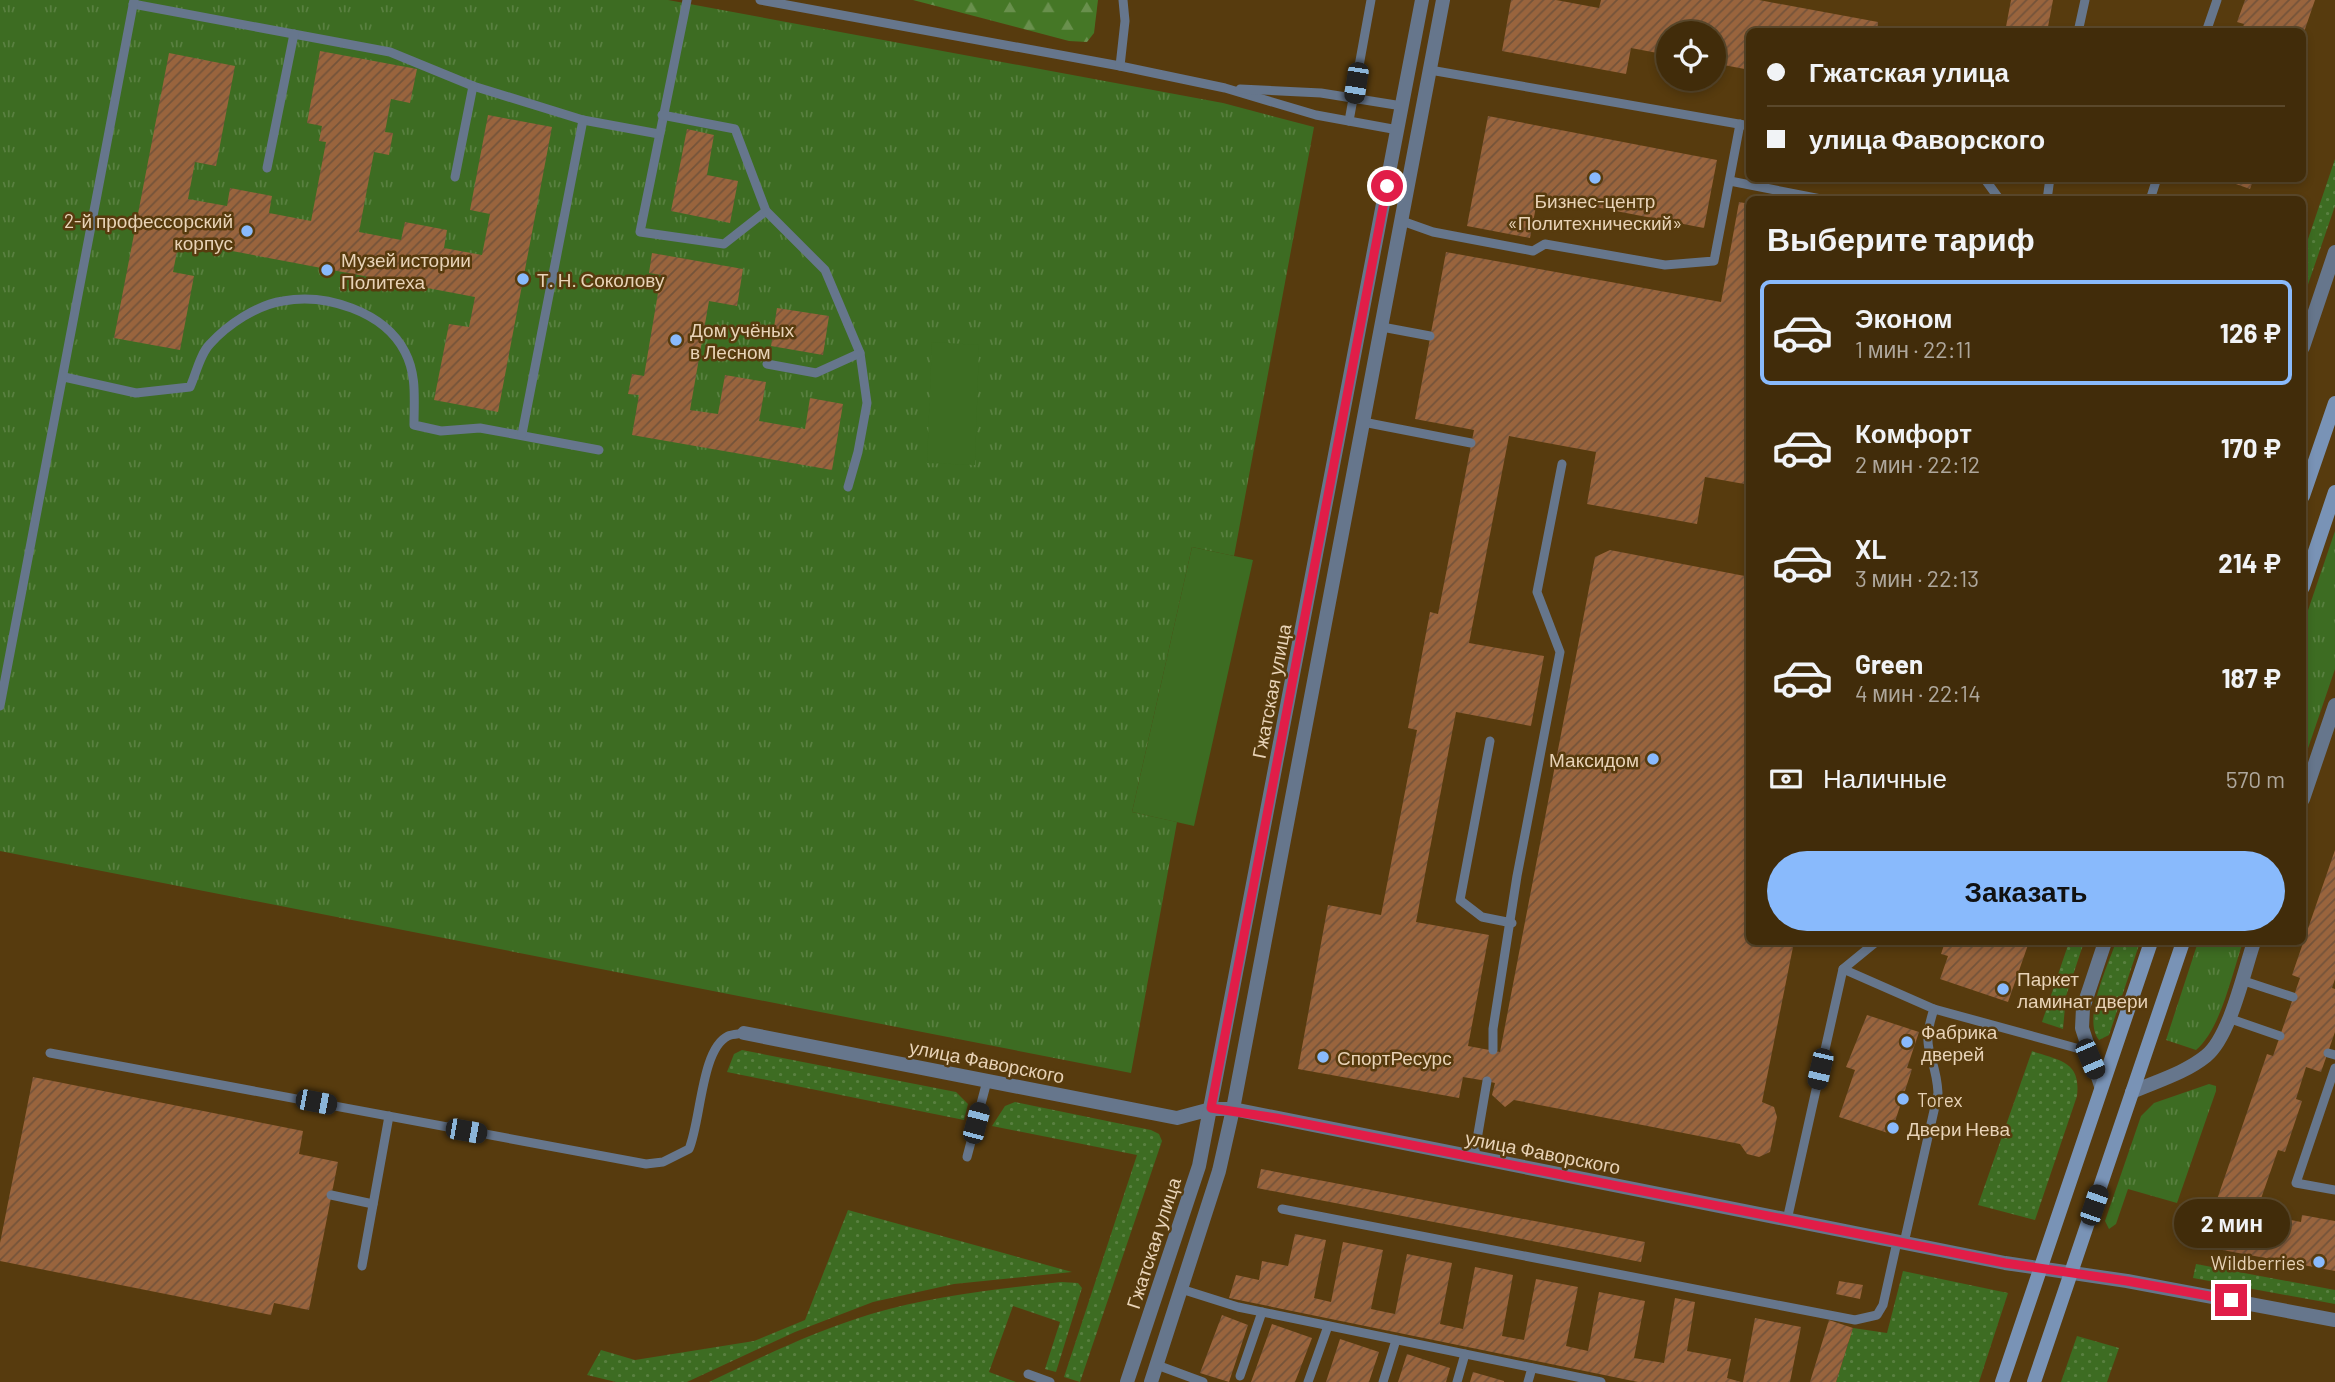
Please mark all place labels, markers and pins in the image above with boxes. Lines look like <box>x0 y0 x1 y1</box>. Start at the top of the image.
marker: Бизнес-центр «Политехнический» <box>1587 170 1603 186</box>
place label: Бизнес-центр «Политехнический» <box>1508 189 1682 234</box>
place label: 2-й профессорский корпус <box>64 209 233 254</box>
marker: 2-й профессорский корпус <box>239 223 255 239</box>
place label: Музей истории Политеха <box>341 248 471 293</box>
marker: Музей истории Политеха <box>319 262 335 278</box>
place label: Т. Н. Соколову <box>537 268 665 291</box>
marker: Т. Н. Соколову <box>515 271 531 287</box>
place label: Дом учёных в Лесном <box>690 318 795 363</box>
marker: Дом учёных в Лесном <box>668 332 684 348</box>
place label: Максидом <box>1549 748 1639 771</box>
marker: Максидом <box>1645 751 1661 767</box>
place label: Паркет ламинат двери <box>2017 967 2148 1012</box>
marker: Паркет ламинат двери <box>1995 981 2011 997</box>
place label: Фабрика дверей <box>1921 1020 1998 1065</box>
marker: Фабрика дверей <box>1899 1034 1915 1050</box>
place label: СпортРесурс <box>1337 1046 1452 1069</box>
marker: СпортРесурс <box>1315 1049 1331 1065</box>
place label: Torex <box>1917 1088 1963 1111</box>
marker: Torex <box>1895 1091 1911 1107</box>
place label: Двери Нева <box>1907 1117 2010 1140</box>
marker: Двери Нева <box>1885 1120 1901 1136</box>
place label: Wildberries <box>2211 1251 2305 1274</box>
marker: Wildberries <box>2311 1254 2327 1270</box>

